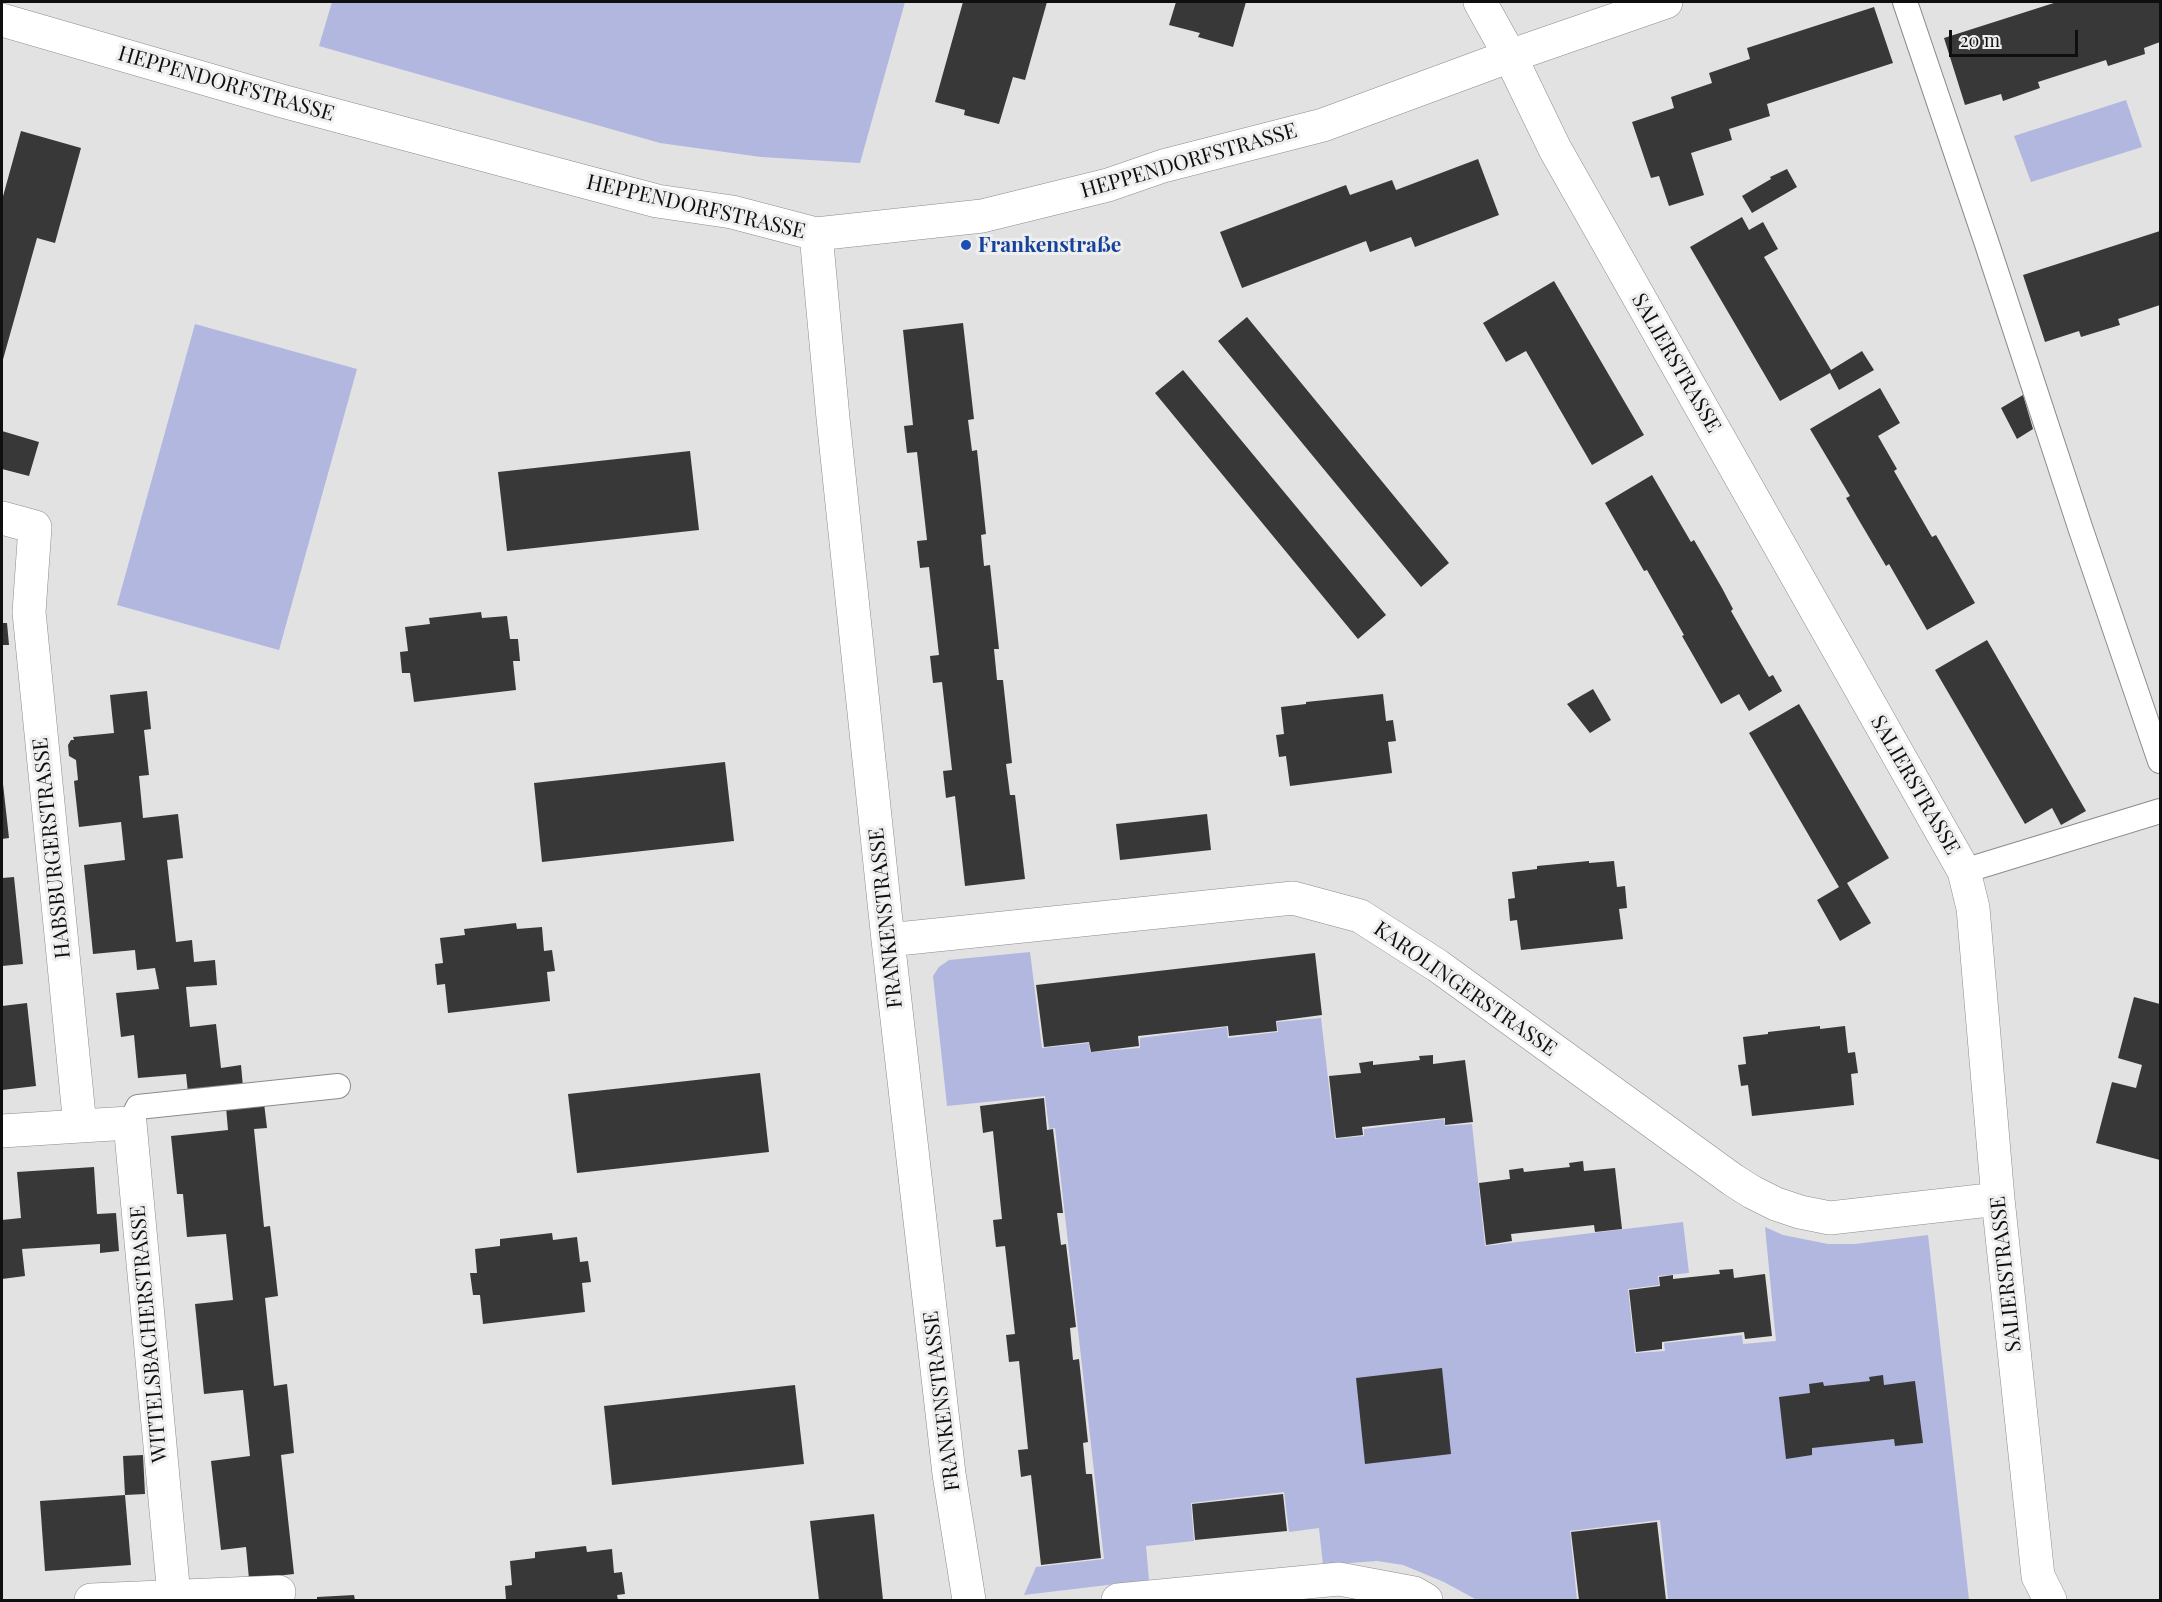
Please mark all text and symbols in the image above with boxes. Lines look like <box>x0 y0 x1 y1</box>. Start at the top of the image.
scale bar <box>1952 18 2081 56</box>
text: 20 m <box>1960 28 2000 52</box>
street label: HEPPENDORFSTRASSE <box>115 41 337 127</box>
street label: HEPPENDORFSTRASSE <box>1078 118 1300 204</box>
street label: HEPPENDORFSTRASSE <box>584 170 808 244</box>
place label: Frankenstraße <box>978 232 1121 258</box>
marker: Frankenstraße <box>959 238 973 252</box>
street label: SALIERSTRASSE <box>1626 289 1726 437</box>
street label: SALIERSTRASSE <box>1865 711 1965 859</box>
street label: HABSBURGERSTRASSE <box>28 736 76 960</box>
street label: FRANKENSTRASSE <box>864 827 908 1009</box>
street label: KAROLINGERSTRASSE <box>1369 916 1561 1062</box>
street label: SALIERSTRASSE <box>1985 1195 2027 1353</box>
street label: WITTELSBACHERSTRASSE <box>125 1204 173 1464</box>
street label: FRANKENSTRASSE <box>918 1310 966 1492</box>

